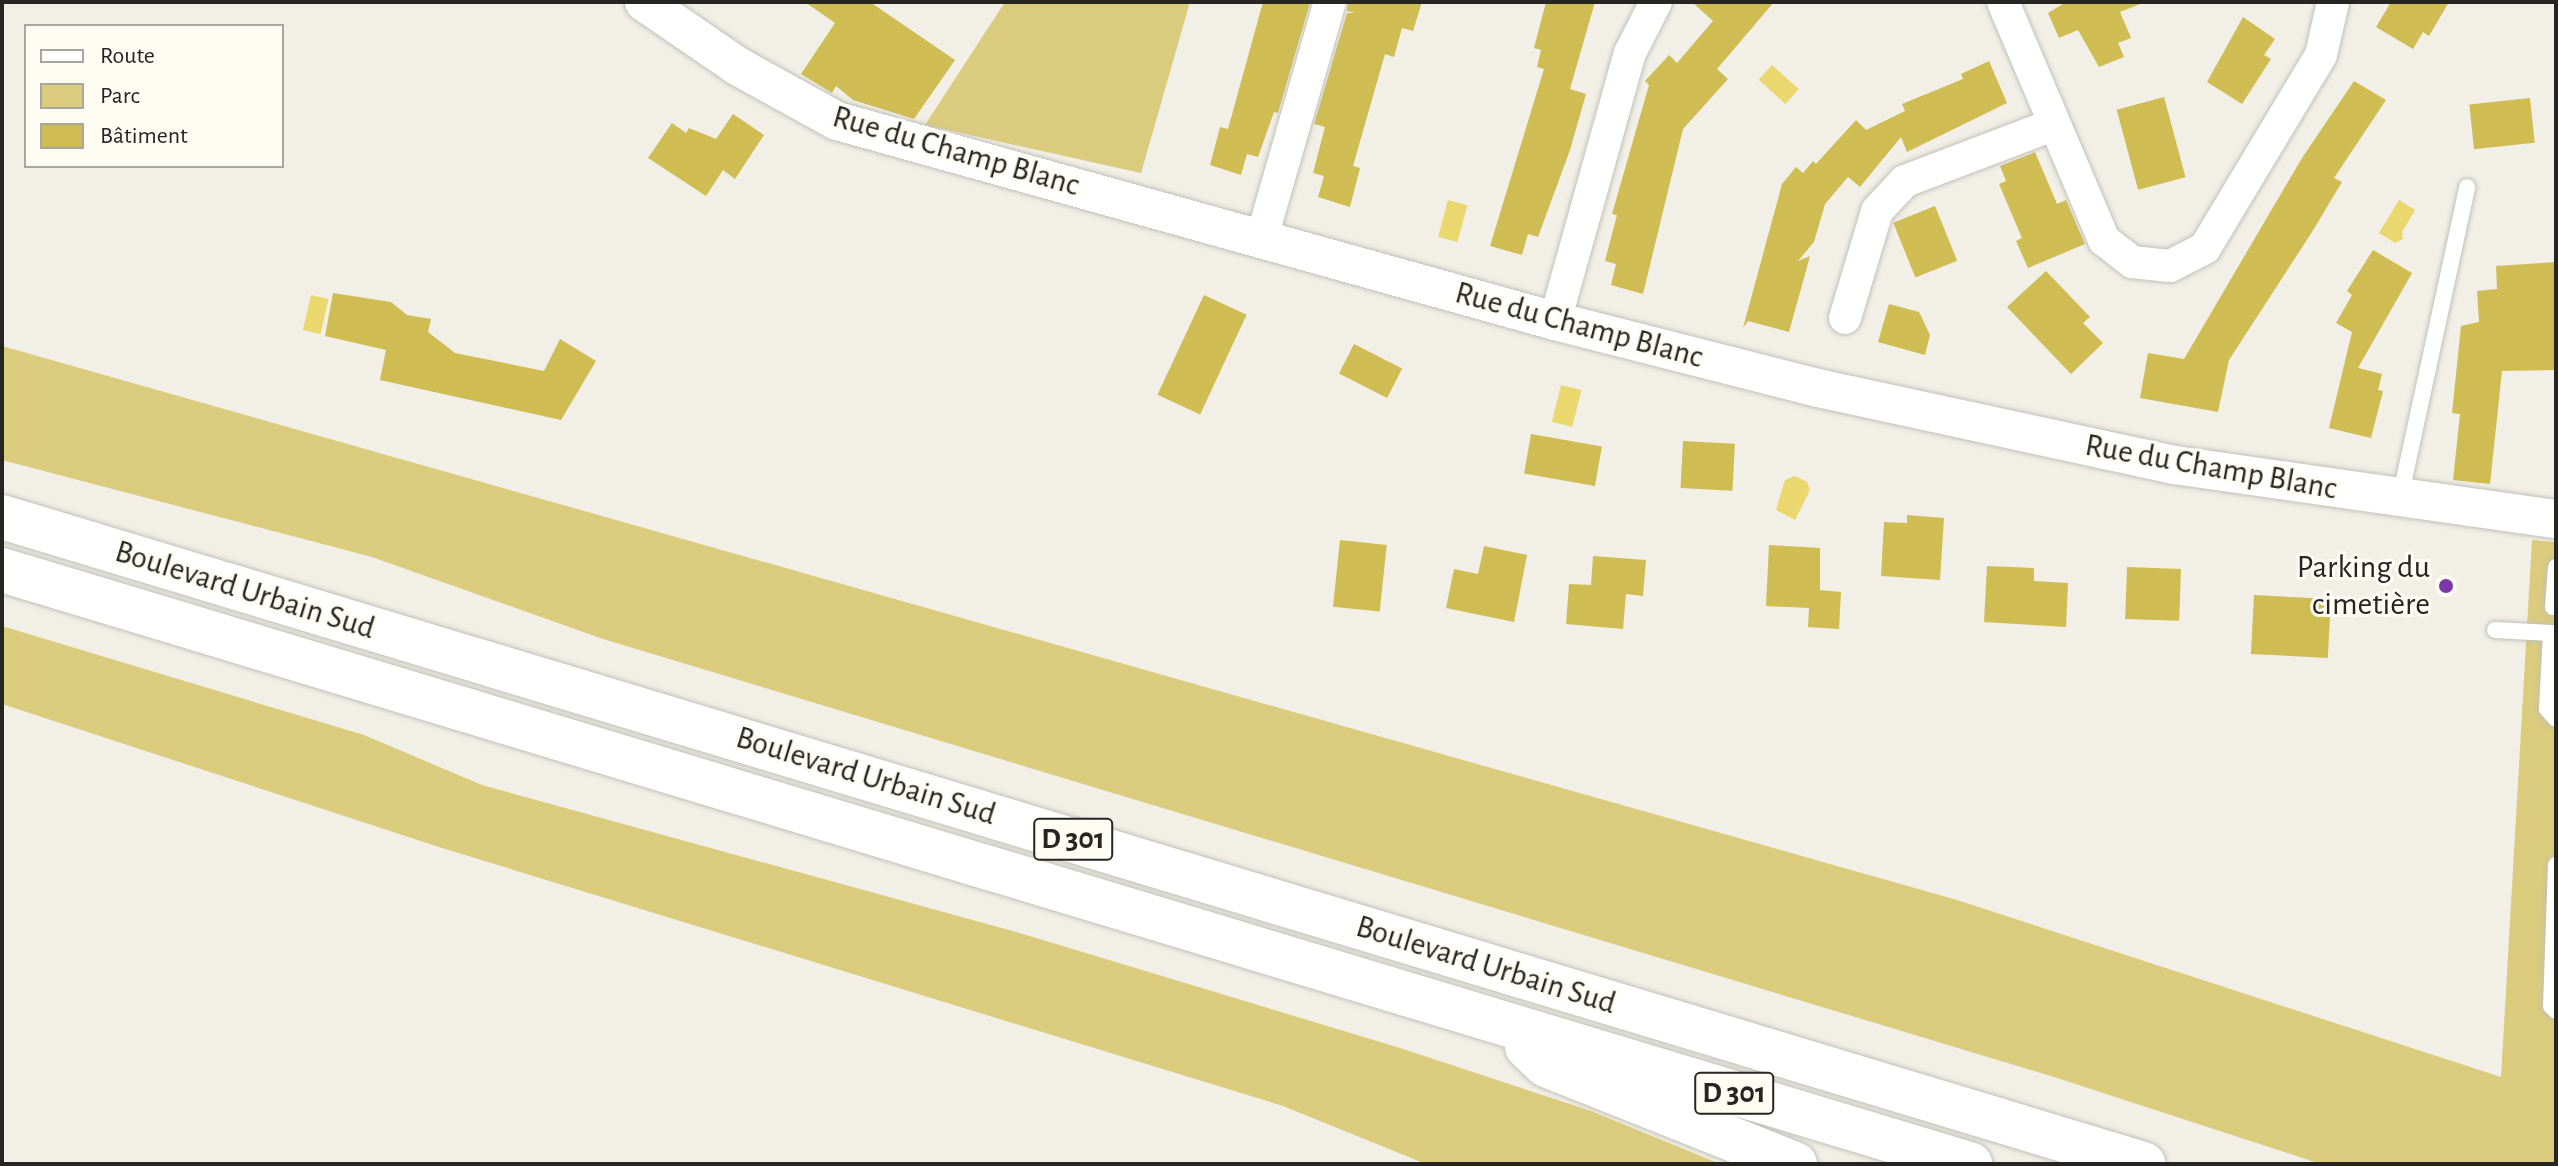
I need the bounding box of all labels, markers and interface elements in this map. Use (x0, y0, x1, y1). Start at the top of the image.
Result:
legend (24, 24, 284, 168)
text: Route (100, 44, 155, 68)
text: Parc (100, 84, 140, 108)
street label: Rue du Champ Blanc (828, 97, 1084, 205)
text: Bâtiment (100, 124, 188, 148)
street label: Rue du Champ Blanc (1451, 273, 1707, 377)
street label: Rue du Champ Blanc (2082, 426, 2340, 508)
street label: Boulevard Urbain Sud (110, 532, 380, 648)
place label: Parking du cimetière (2297, 549, 2430, 624)
marker: Parking du cimetière (2437, 577, 2455, 595)
street label: Boulevard Urbain Sud (731, 718, 1001, 834)
road number: D 301 (1033, 813, 1113, 865)
street label: Boulevard Urbain Sud (1351, 907, 1621, 1023)
road number: D 301 (1694, 1067, 1774, 1119)

